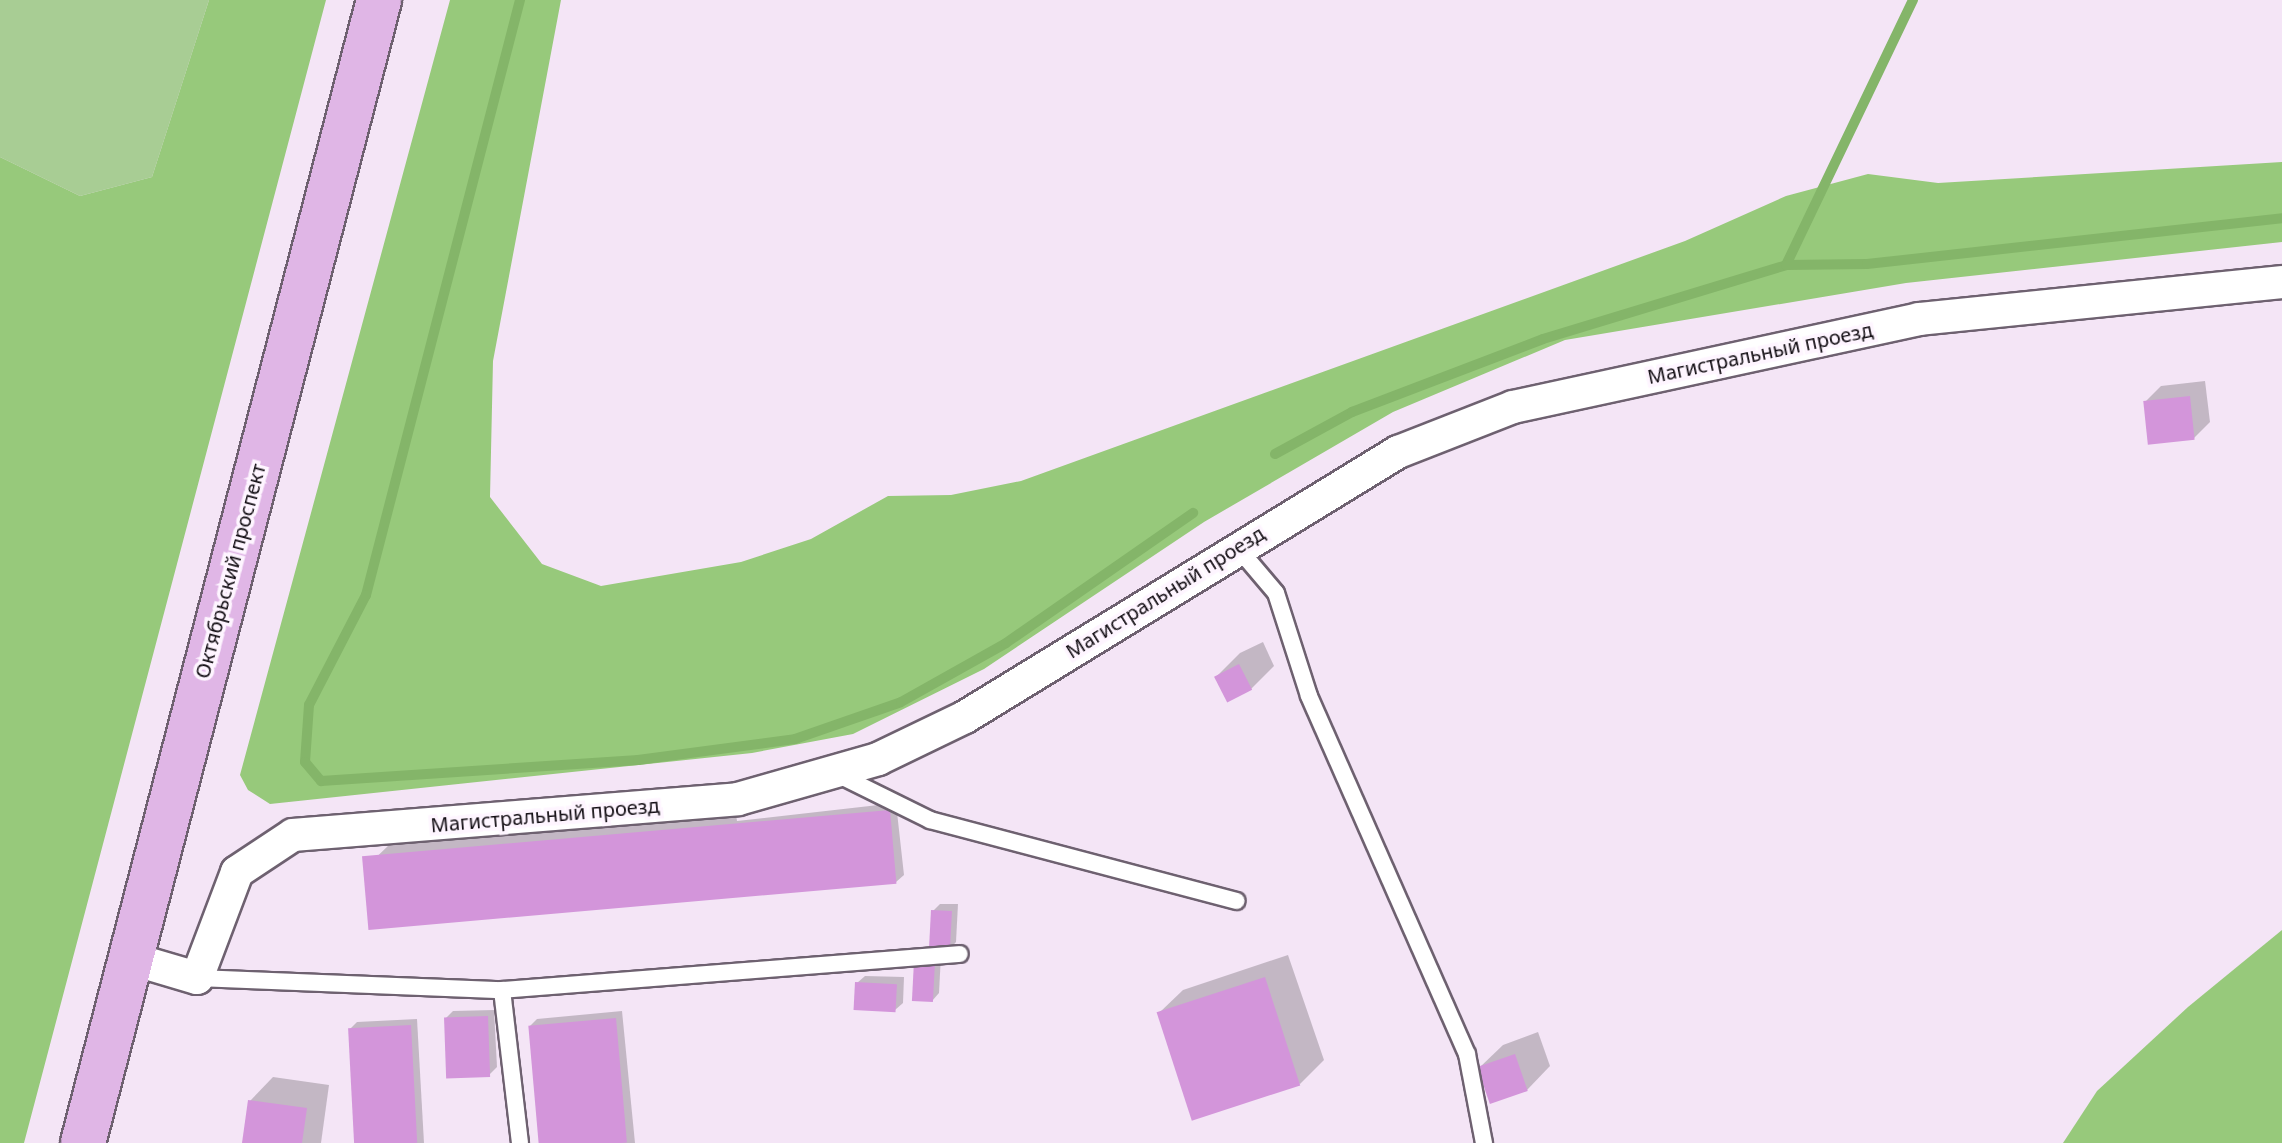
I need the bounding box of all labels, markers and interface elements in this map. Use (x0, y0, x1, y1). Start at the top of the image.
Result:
street label: Магистральный проезд (1645, 317, 1875, 389)
street label: Октябрьский проспект (190, 461, 270, 681)
street label: Магистральный проезд (1061, 521, 1269, 663)
street label: Магистральный проезд (430, 793, 660, 837)

